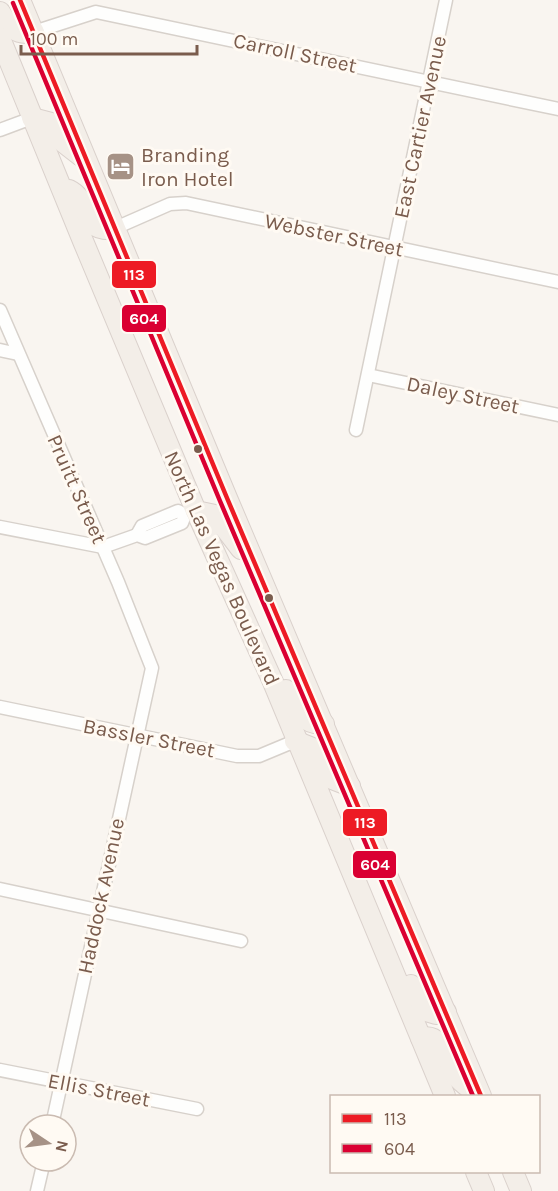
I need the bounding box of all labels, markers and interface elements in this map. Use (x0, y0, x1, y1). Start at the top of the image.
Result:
scale bar (21, 18, 196, 56)
text: 100 m (30, 28, 78, 50)
street label: Carroll Street (231, 28, 359, 78)
street label: East Cartier Avenue (389, 34, 451, 220)
place label: Branding Iron Hotel (141, 143, 234, 191)
hotel icon: Branding Iron Hotel (104, 151, 136, 183)
street label: Webster Street (262, 209, 406, 261)
line badge: 113 (111, 260, 157, 289)
text: 113 (123, 265, 145, 284)
line badge: 604 (121, 304, 167, 333)
text: 604 (129, 309, 159, 328)
street label: Daley Street (405, 371, 522, 419)
street label: Pruitt Street (42, 431, 112, 547)
unlabelled marker (192, 443, 204, 455)
street label: North Las Vegas Boulevard (159, 447, 285, 689)
unlabelled marker (263, 592, 275, 604)
street label: Bassler Street (81, 713, 217, 763)
line badge: 113 (342, 808, 388, 837)
text: 113 (354, 813, 376, 832)
street label: Haddock Avenue (73, 816, 129, 976)
line badge: 604 (352, 850, 397, 879)
text: 604 (360, 855, 390, 874)
street label: Ellis Street (46, 1068, 152, 1112)
legend (330, 1095, 540, 1173)
text: 113 (384, 1108, 407, 1130)
north arrow (18, 1113, 78, 1173)
text: 604 (384, 1138, 415, 1160)
text: N (52, 1139, 73, 1154)

